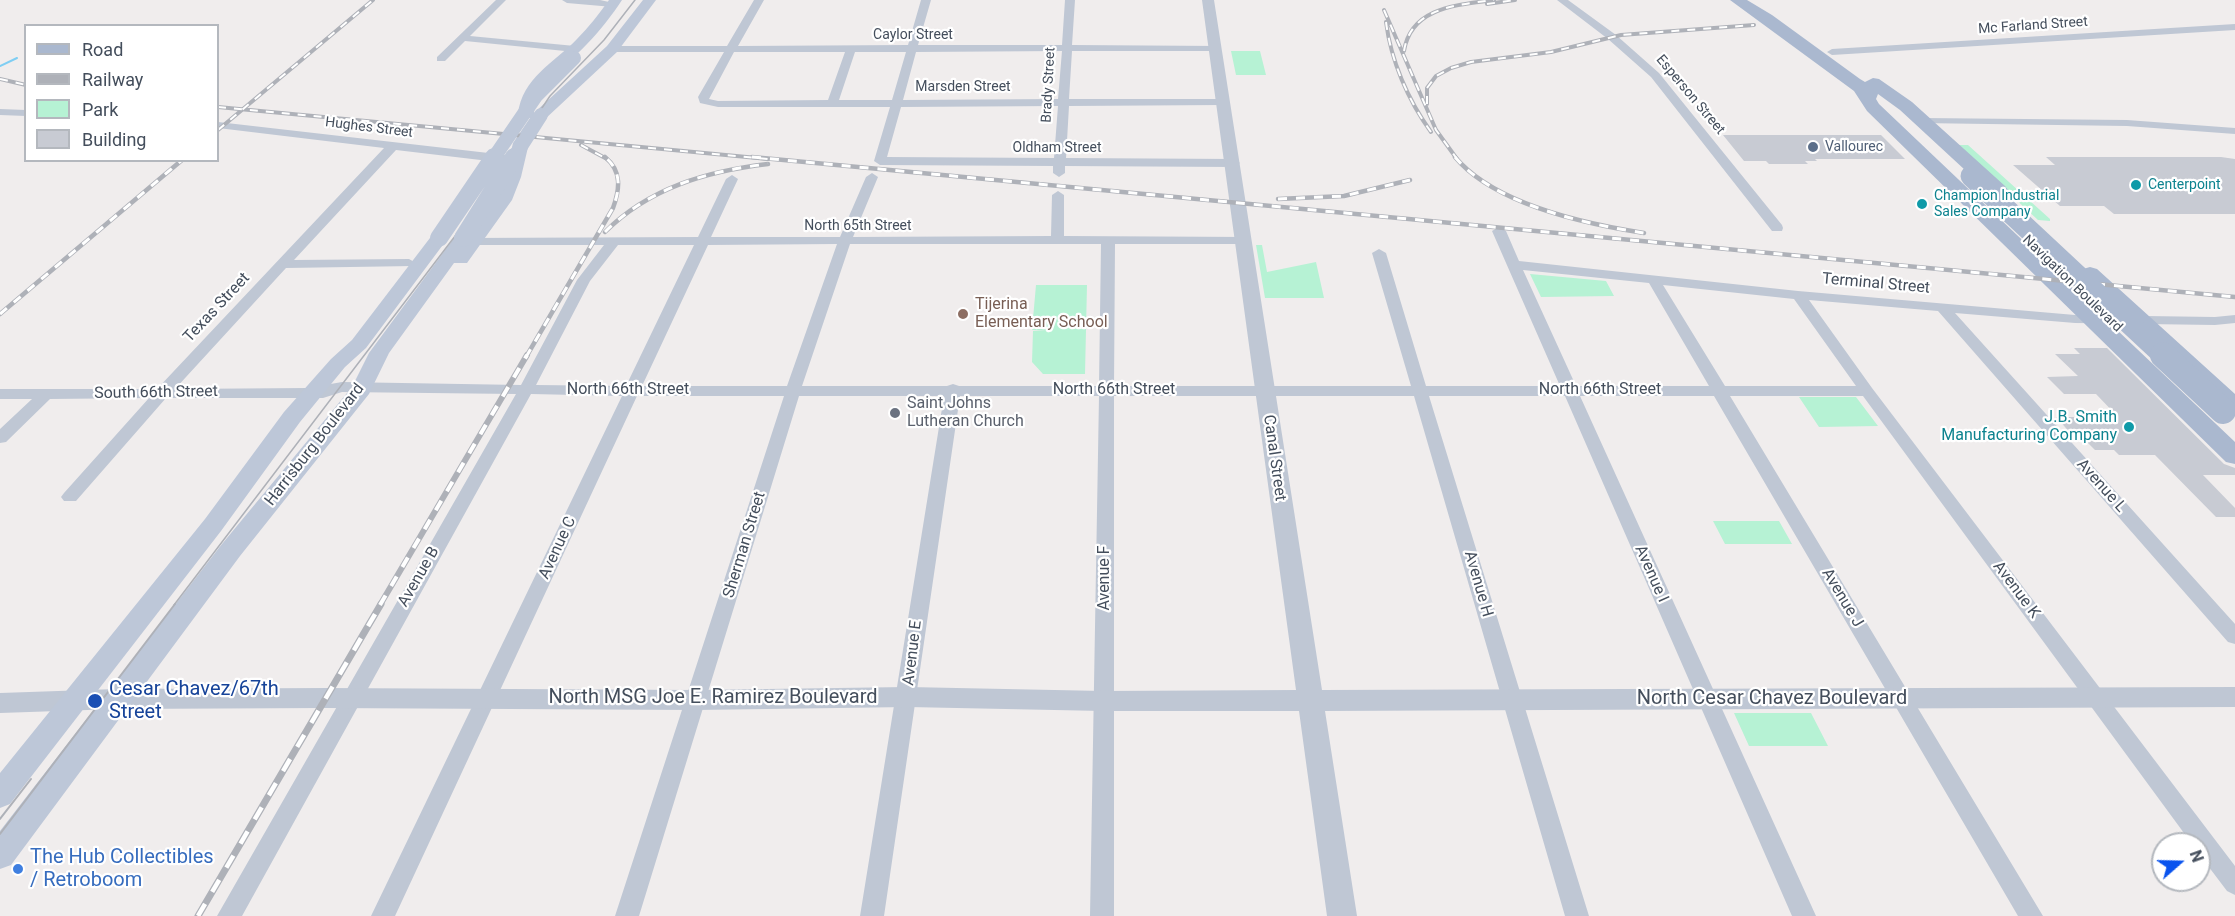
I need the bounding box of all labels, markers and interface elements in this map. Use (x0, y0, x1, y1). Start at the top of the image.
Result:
street label: Mc Farland Street (1978, 14, 2088, 38)
legend (24, 24, 219, 162)
street label: Caylor Street (873, 27, 953, 43)
text: Road (82, 39, 123, 60)
street label: Brady Street (1039, 47, 1059, 123)
street label: Esperson Street (1652, 52, 1728, 138)
text: Railway (82, 69, 143, 90)
street label: Marsden Street (915, 79, 1011, 95)
text: Park (82, 99, 118, 120)
street label: Hughes Street (324, 114, 414, 142)
text: Building (82, 129, 146, 150)
place label: Vallourec (1825, 139, 1883, 155)
street label: Oldham Street (1013, 140, 1101, 156)
marker: Vallourec (1806, 140, 1820, 154)
place label: Centerpoint (2148, 177, 2221, 193)
marker: Centerpoint (2129, 178, 2143, 192)
place label: Champion Industrial Sales Company (1934, 188, 2059, 220)
marker: Champion Industrial Sales Company (1915, 197, 1929, 211)
street label: North 65th Street (804, 218, 912, 234)
street label: Navigation Boulevard (2019, 232, 2125, 336)
street label: Texas Street (180, 269, 254, 347)
street label: Terminal Street (1821, 270, 1931, 298)
place label: Tijerina Elementary School (975, 295, 1108, 333)
marker: Tijerina Elementary School (956, 307, 970, 321)
street label: Harrisburg Boulevard (261, 380, 369, 510)
street label: North 66th Street (567, 380, 689, 400)
street label: North 66th Street (1053, 380, 1175, 400)
street label: North 66th Street (1539, 380, 1661, 400)
street label: South 66th Street (94, 382, 218, 404)
place label: Saint Johns Lutheran Church (907, 394, 1024, 432)
marker: Saint Johns Lutheran Church (888, 406, 902, 420)
place label: J.B. Smith Manufacturing Company (1941, 408, 2117, 446)
street label: Canal Street (1258, 414, 1290, 502)
marker: J.B. Smith Manufacturing Company (2122, 420, 2136, 434)
street label: Avenue L (2072, 455, 2130, 517)
street label: Sherman Street (720, 490, 770, 600)
street label: Avenue C (535, 514, 581, 582)
street label: Avenue I (1630, 542, 1672, 606)
street label: Avenue B (394, 544, 444, 610)
street label: Avenue F (1095, 545, 1115, 611)
street label: Avenue H (1459, 549, 1497, 619)
street label: Avenue K (1988, 558, 2044, 622)
street label: Avenue J (1817, 565, 1867, 631)
street label: Avenue E (899, 619, 927, 687)
place label: Cesar Chavez/67th Street (109, 678, 279, 725)
street label: North MSG Joe E. Ramirez Boulevard (548, 686, 878, 710)
street label: North Cesar Chavez Boulevard (1637, 687, 1907, 711)
marker: Cesar Chavez/67th Street (86, 692, 104, 710)
north arrow (2151, 832, 2211, 892)
place label: The Hub Collectibles / Retroboom (30, 846, 214, 893)
text: N (2186, 848, 2207, 865)
marker: The Hub Collectibles / Retroboom (11, 862, 25, 876)

